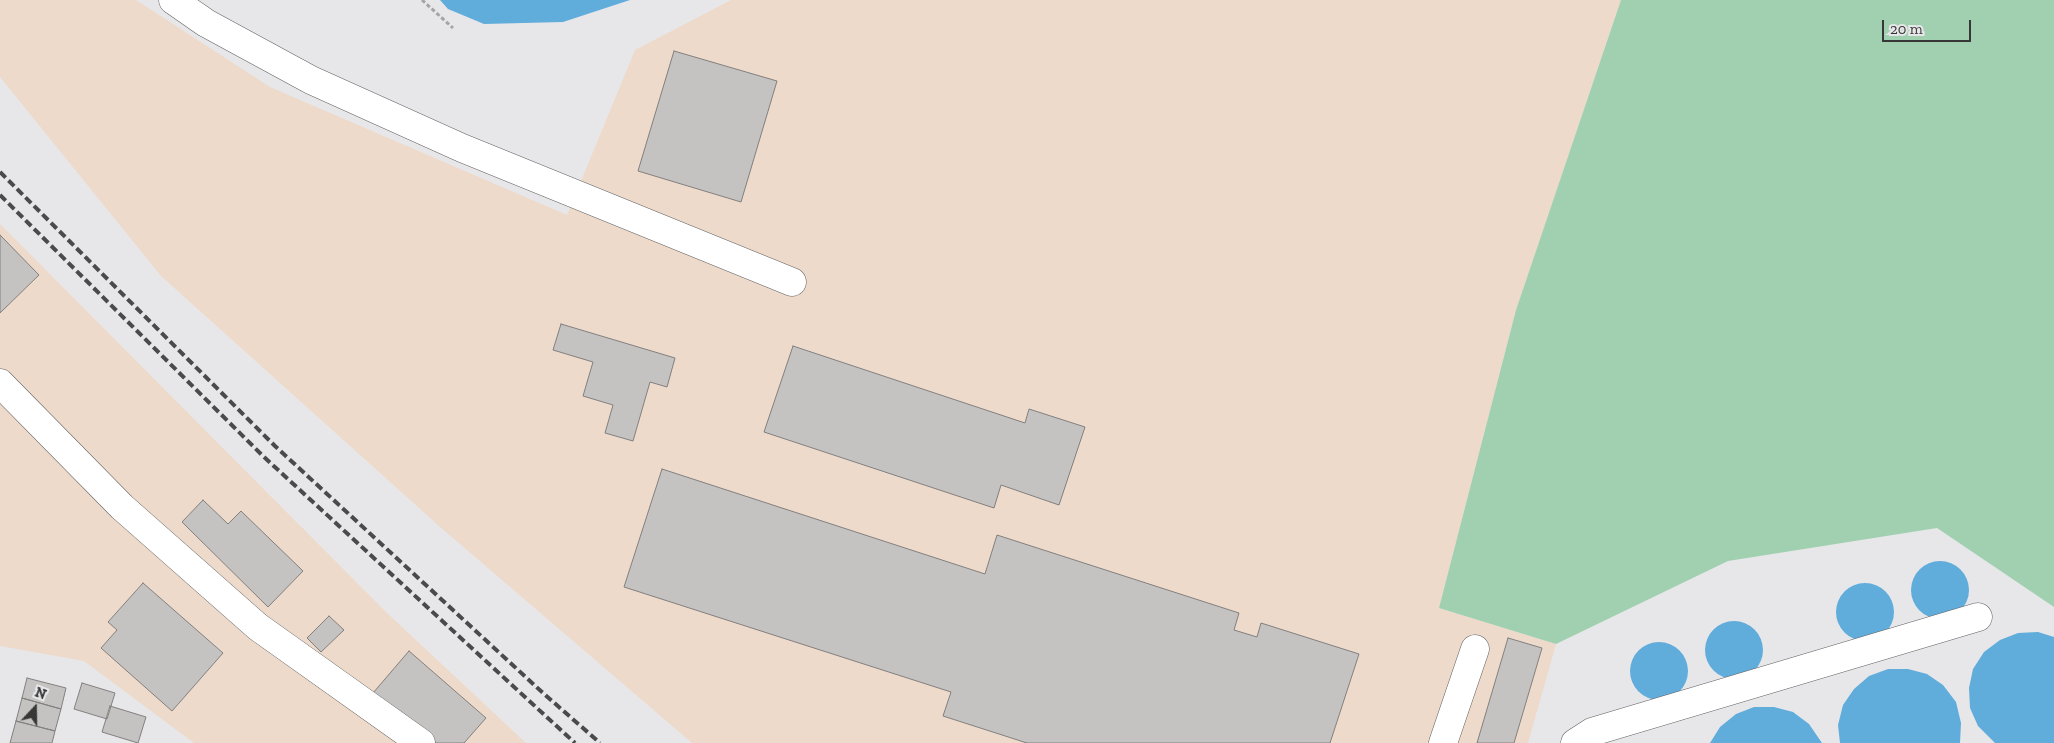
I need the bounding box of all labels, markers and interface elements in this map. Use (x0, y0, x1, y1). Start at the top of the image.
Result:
scale bar (1884, 10, 1973, 42)
text: 20 m (1890, 20, 1923, 38)
north arrow (10, 683, 60, 733)
text: N (33, 684, 49, 703)

